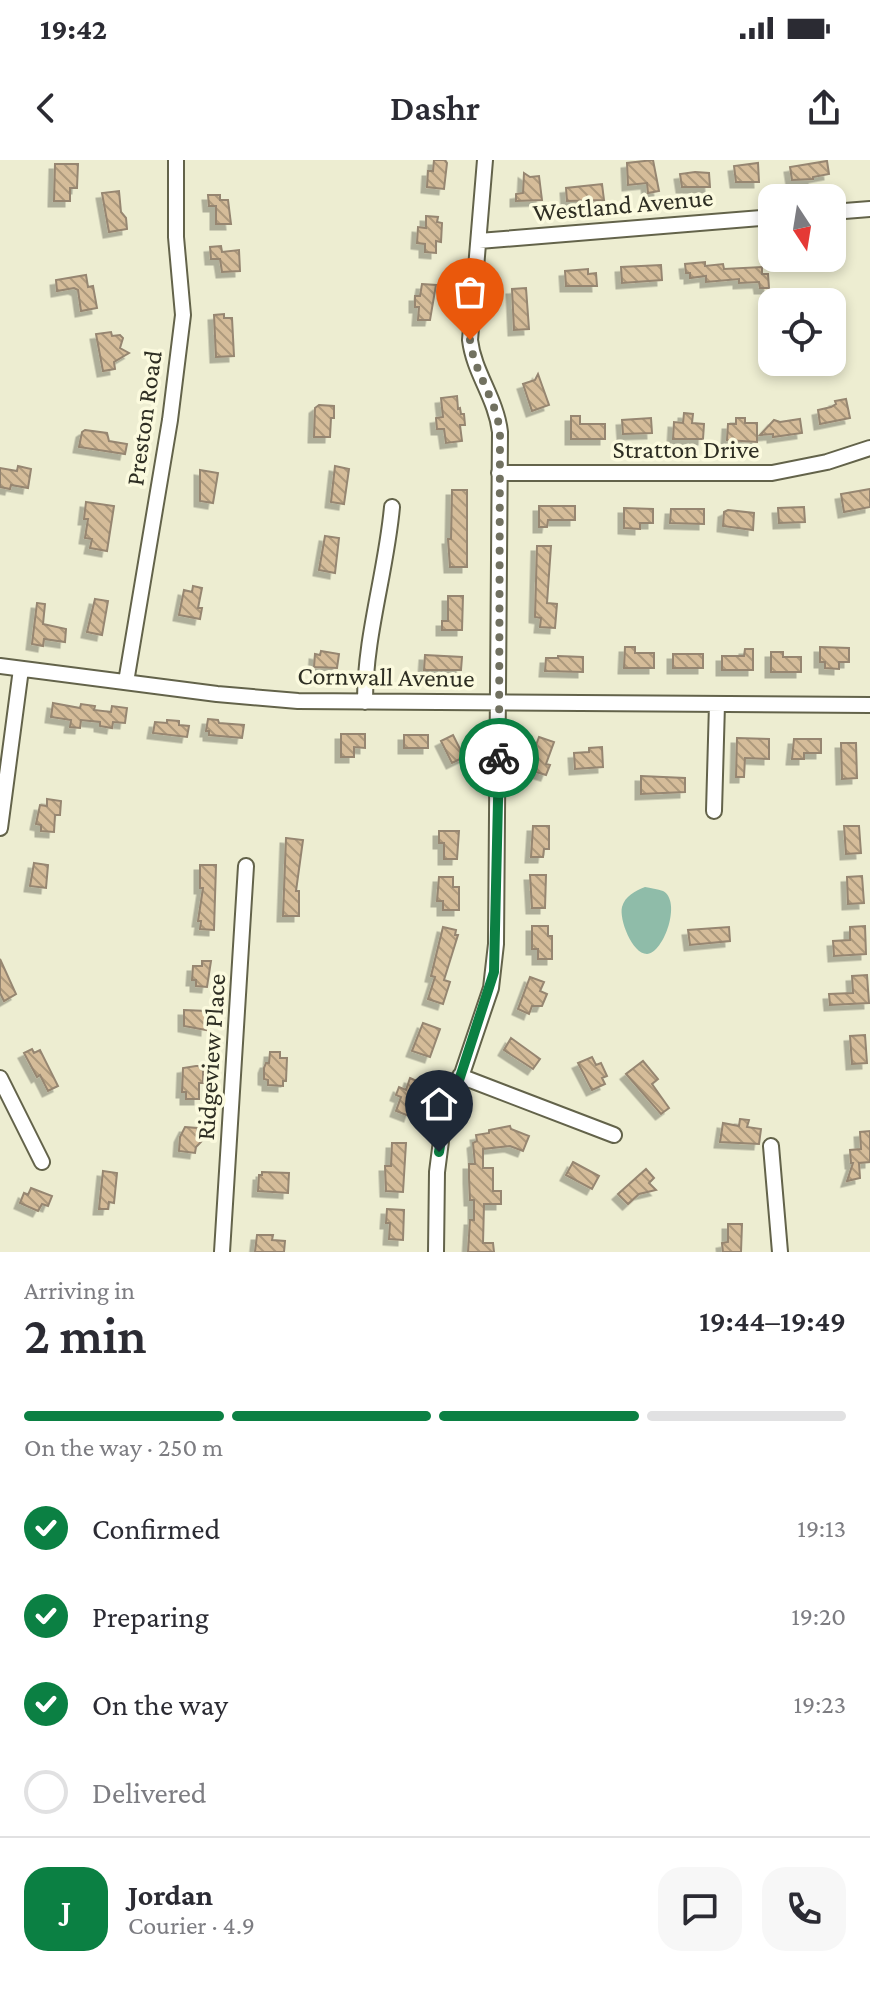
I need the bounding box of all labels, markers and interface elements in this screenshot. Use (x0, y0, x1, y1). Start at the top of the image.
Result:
text: 19:42 (40, 12, 107, 45)
icon: back (24, 86, 68, 130)
icon: share (802, 86, 846, 130)
text: Dashr (390, 88, 480, 128)
street label: Westland Avenue (532, 183, 714, 227)
north arrow (758, 184, 846, 272)
map controls (758, 184, 846, 376)
pin (436, 258, 504, 340)
icon: bag (448, 270, 492, 314)
button: locate (758, 288, 846, 376)
street label: Preston Road (120, 348, 168, 487)
street label: Stratton Drive (613, 435, 759, 464)
street label: Cornwall Avenue (297, 661, 475, 693)
courier (459, 718, 539, 798)
icon: bike (477, 736, 521, 780)
street label: Ridgeview Place (191, 973, 231, 1141)
pin (405, 1070, 473, 1152)
icon: home (417, 1082, 461, 1126)
text: Arriving in (24, 1276, 135, 1305)
text: 19:44–19:49 (699, 1304, 846, 1337)
text: 2 min (24, 1306, 147, 1364)
text: On the way · 250 m (24, 1433, 223, 1462)
icon: check (24, 1506, 68, 1550)
text: Confirmed (92, 1512, 220, 1545)
text: 19:13 (797, 1514, 846, 1543)
icon: check (24, 1594, 68, 1638)
text: Preparing (92, 1600, 209, 1633)
text: 19:20 (791, 1602, 846, 1631)
icon: check (24, 1682, 68, 1726)
text: On the way (92, 1688, 228, 1721)
text: 19:23 (793, 1690, 846, 1719)
text: Delivered (92, 1776, 207, 1809)
button: chat (658, 1867, 742, 1951)
button: phone (762, 1867, 846, 1951)
text: Jordan (128, 1878, 213, 1911)
text: J (61, 1893, 71, 1926)
text: Courier · 4.9 (128, 1911, 255, 1940)

